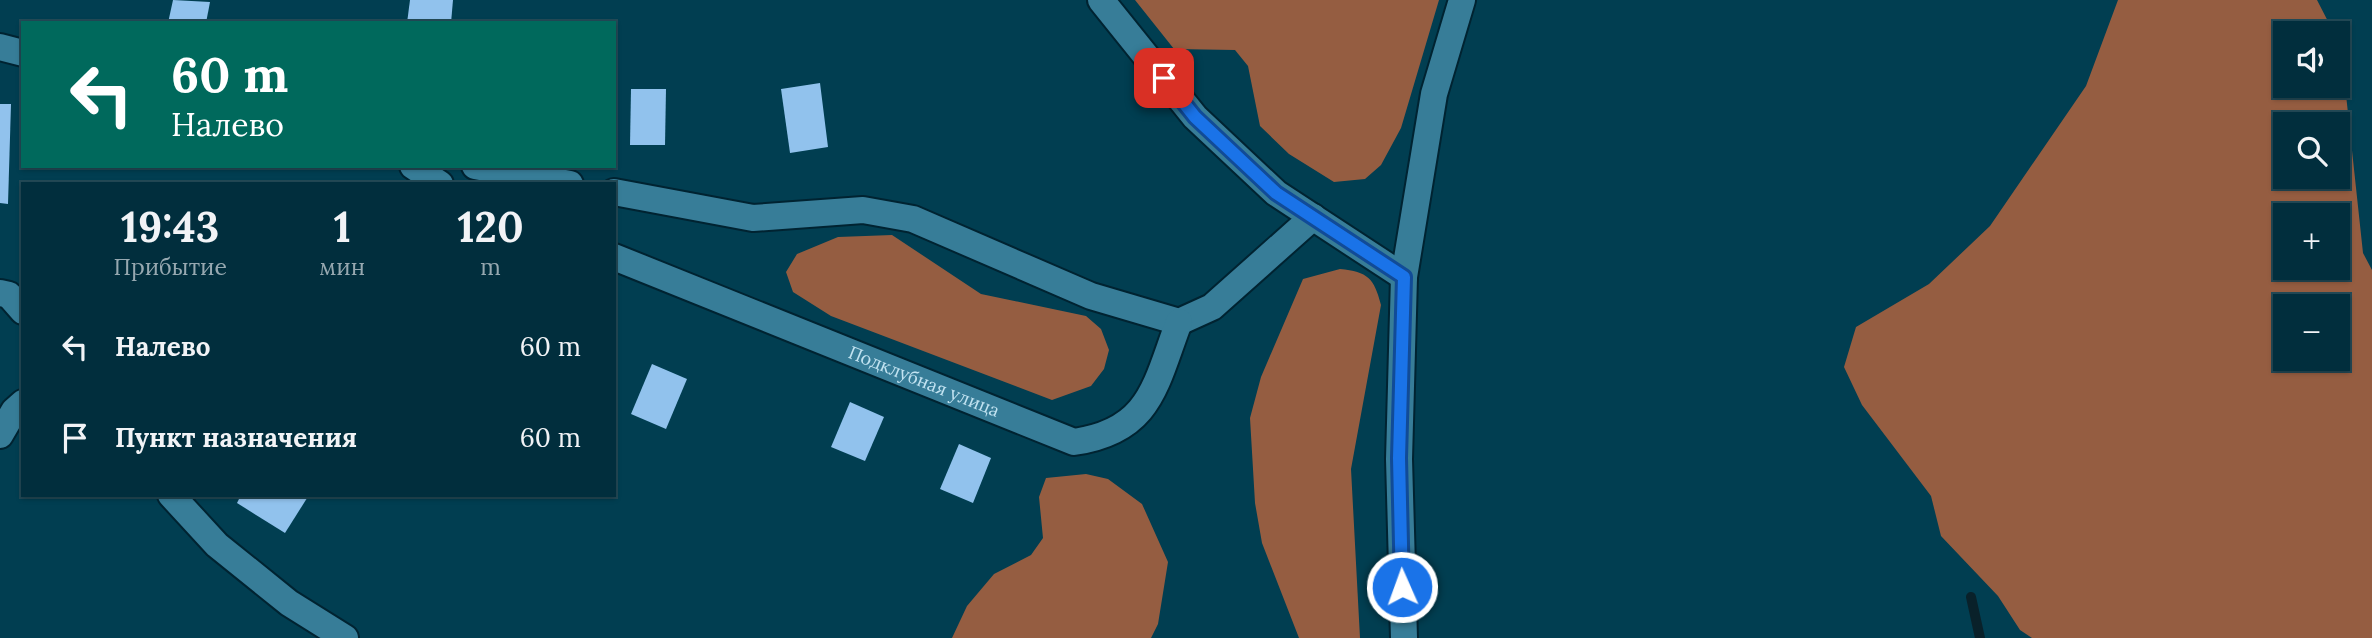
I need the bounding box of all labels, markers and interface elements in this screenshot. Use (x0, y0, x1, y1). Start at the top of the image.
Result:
map controls (2273, 21, 2350, 371)
button: sound (2273, 21, 2350, 98)
text: 60 m (171, 43, 288, 105)
pin (1134, 48, 1194, 108)
icon: left (56, 49, 147, 140)
icon: arrive (1145, 59, 1183, 97)
text: Налево (171, 104, 284, 145)
button: search (2273, 112, 2350, 189)
text: 19:43 (121, 200, 219, 254)
text: 1 (334, 200, 351, 254)
text: 120 (457, 200, 524, 254)
button: + (2273, 203, 2350, 280)
text: Прибытие (113, 252, 227, 281)
text: мин (319, 252, 365, 281)
text: m (480, 252, 501, 281)
button: − (2273, 294, 2350, 371)
icon: left (56, 328, 94, 366)
text: Налево (115, 330, 211, 363)
text: 60 m (520, 330, 581, 363)
street label: Подклубная улица (845, 340, 1003, 422)
icon: arrive (56, 419, 94, 457)
text: Пункт назначения (115, 421, 357, 454)
text: 60 m (520, 421, 581, 454)
position arrow (1365, 550, 1439, 624)

